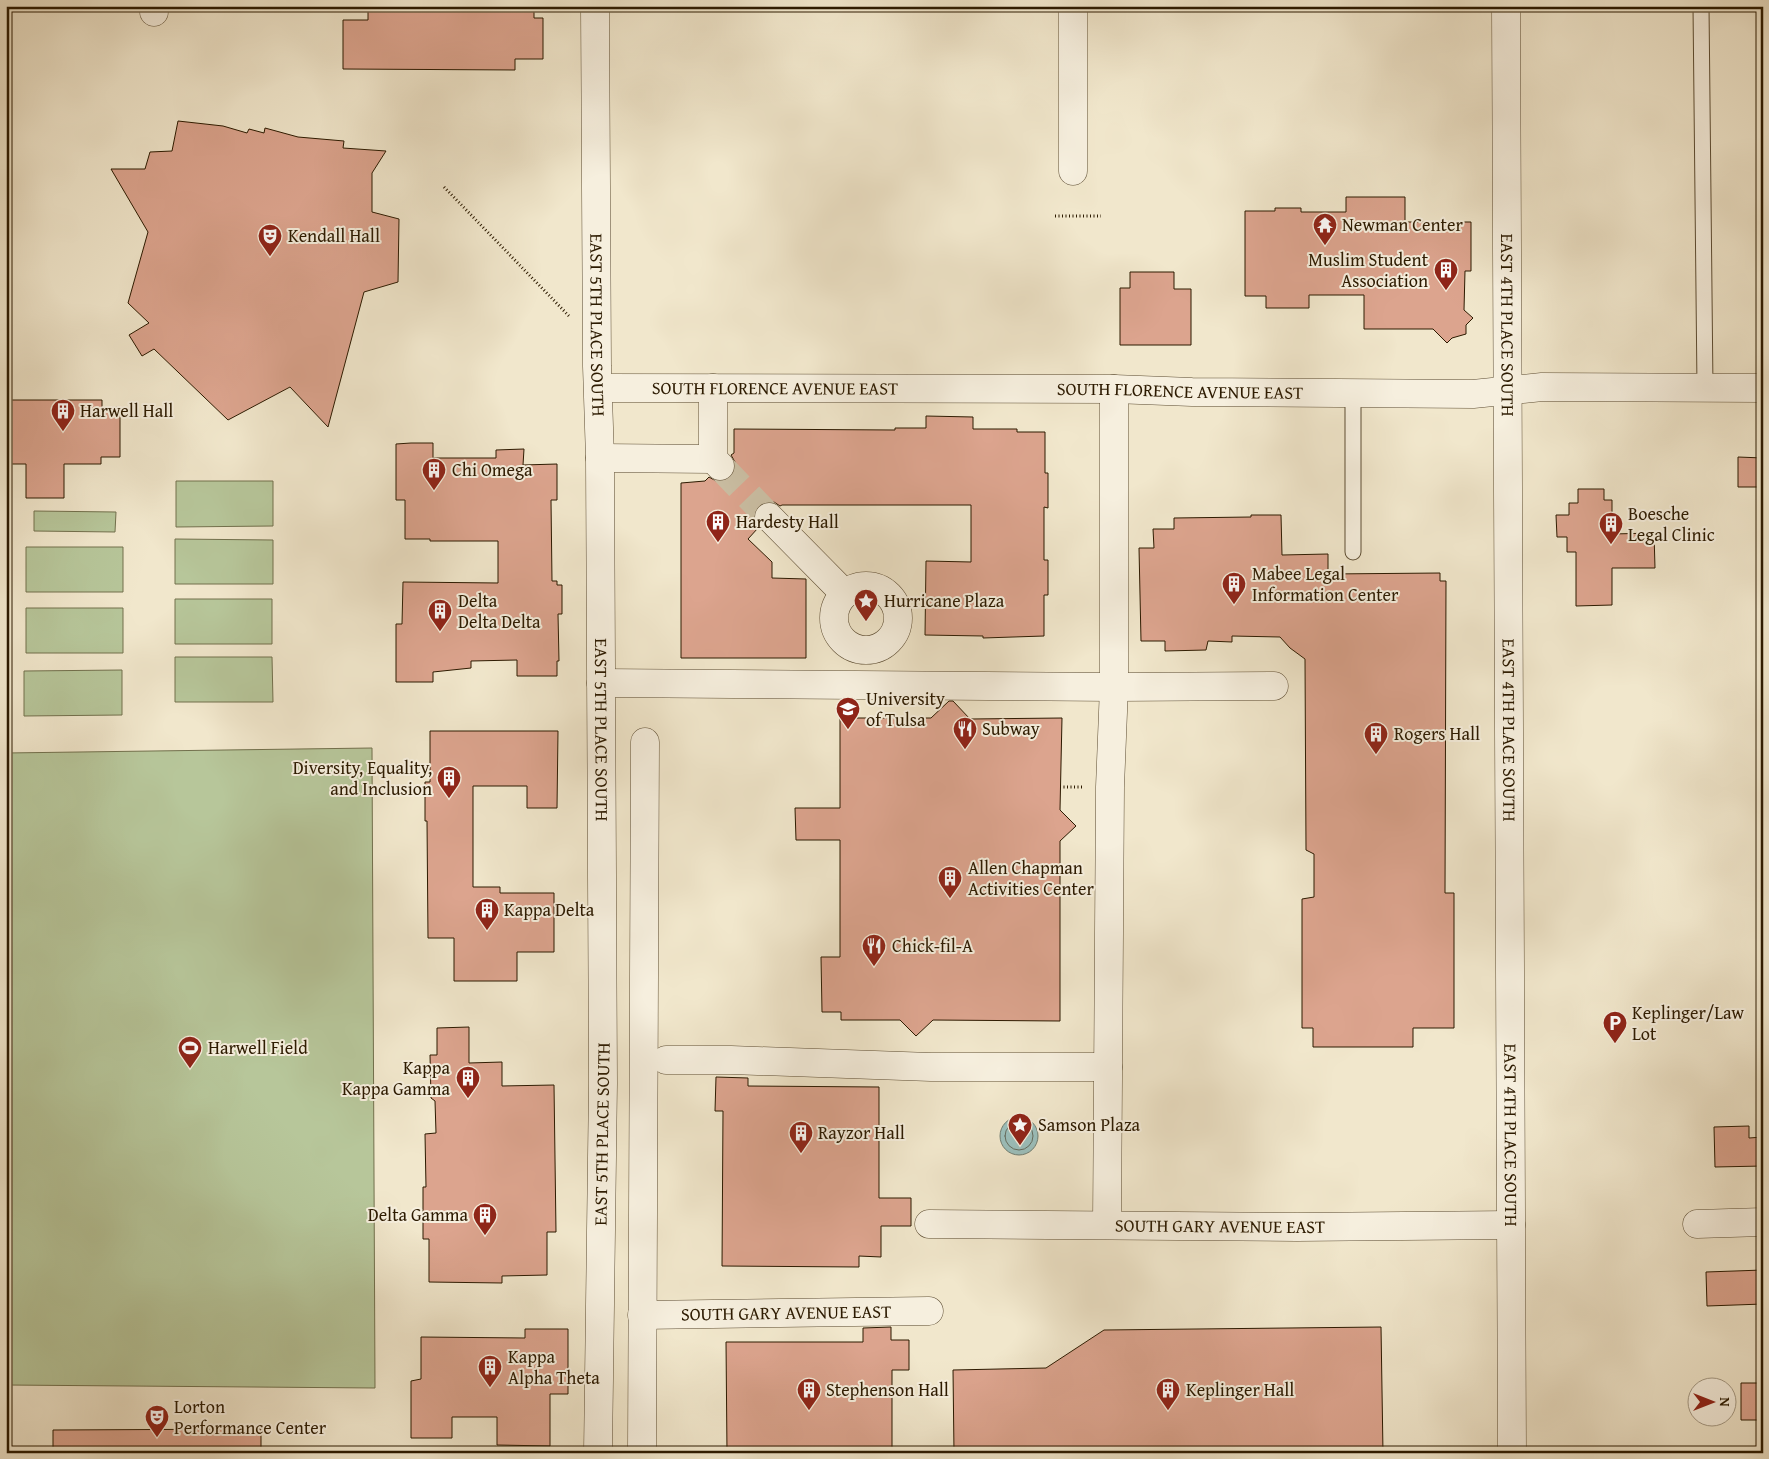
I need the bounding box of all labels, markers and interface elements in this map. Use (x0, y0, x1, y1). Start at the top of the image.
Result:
place label: Newman Center (1342, 211, 1463, 238)
temple icon: Newman Center (1312, 212, 1338, 246)
place label: Kendall Hall (288, 222, 380, 249)
theatre icon: Kendall Hall (257, 223, 283, 257)
street label: EAST 5TH PLACE SOUTH (583, 233, 613, 417)
street label: EAST 4TH PLACE SOUTH (1494, 233, 1522, 417)
place label: Muslim Student Association (1308, 246, 1429, 294)
building icon: Muslim Student Association (1433, 257, 1459, 291)
street label: SOUTH FLORENCE AVENUE EAST (652, 374, 898, 402)
street label: SOUTH FLORENCE AVENUE EAST (1057, 375, 1303, 406)
place label: Harwell Hall (80, 397, 173, 424)
building icon: Harwell Hall (50, 398, 76, 432)
place label: Chi Omega (452, 456, 533, 483)
building icon: Chi Omega (421, 457, 447, 491)
place label: Boesche Legal Clinic (1628, 500, 1715, 548)
place label: Hardesty Hall (736, 508, 839, 535)
building icon: Hardesty Hall (705, 509, 731, 543)
building icon: Boesche Legal Clinic (1598, 511, 1624, 545)
place label: Mabee Legal Information Center (1252, 560, 1399, 608)
building icon: Mabee Legal Information Center (1221, 571, 1247, 605)
place label: Delta Delta Delta (458, 587, 541, 635)
place label: Hurricane Plaza (884, 587, 1005, 614)
place icon: Hurricane Plaza (853, 588, 879, 622)
building icon: Delta Delta Delta (427, 598, 453, 632)
street label: EAST 5TH PLACE SOUTH (588, 638, 616, 822)
street label: EAST 4TH PLACE SOUTH (1496, 638, 1523, 822)
place label: University of Tulsa (866, 685, 945, 733)
school or university icon: University of Tulsa (835, 696, 861, 730)
place label: Subway (982, 715, 1040, 742)
restaurant icon: Subway (952, 716, 978, 750)
place label: Rogers Hall (1394, 720, 1480, 747)
building icon: Rogers Hall (1363, 721, 1389, 755)
place label: Diversity, Equality, and Inclusion (293, 754, 432, 802)
building icon: Diversity, Equality, and Inclusion (436, 765, 462, 799)
place label: Allen Chapman Activities Center (968, 854, 1094, 902)
building icon: Allen Chapman Activities Center (937, 865, 963, 899)
place label: Kappa Delta (504, 896, 595, 923)
building icon: Kappa Delta (474, 897, 500, 931)
place label: Chick-fil-A (892, 932, 973, 959)
restaurant icon: Chick-fil-A (861, 933, 887, 967)
place label: Keplinger/Law Lot (1632, 999, 1744, 1047)
parking icon: Keplinger/Law Lot (1602, 1010, 1628, 1044)
place label: Harwell Field (208, 1034, 308, 1061)
sports icon: Harwell Field (177, 1035, 203, 1069)
street label: EAST 5TH PLACE SOUTH (586, 1042, 617, 1226)
street label: EAST 4TH PLACE SOUTH (1497, 1043, 1525, 1227)
place label: Kappa Kappa Gamma (342, 1054, 450, 1102)
building icon: Kappa Kappa Gamma (455, 1065, 481, 1099)
place label: Samson Plaza (1038, 1111, 1141, 1138)
place icon: Samson Plaza (1007, 1112, 1033, 1146)
place label: Rayzor Hall (818, 1119, 905, 1146)
building icon: Rayzor Hall (788, 1120, 814, 1154)
place label: Delta Gamma (368, 1201, 468, 1228)
building icon: Delta Gamma (472, 1202, 498, 1236)
street label: SOUTH GARY AVENUE EAST (1115, 1212, 1325, 1240)
street label: SOUTH GARY AVENUE EAST (681, 1298, 891, 1327)
place label: Kappa Alpha Theta (508, 1343, 600, 1391)
building icon: Kappa Alpha Theta (477, 1354, 503, 1388)
place label: Stephenson Hall (826, 1376, 949, 1403)
place label: Keplinger Hall (1186, 1376, 1294, 1403)
north arrow (1686, 1376, 1736, 1426)
building icon: Stephenson Hall (796, 1377, 822, 1411)
building icon: Keplinger Hall (1155, 1377, 1181, 1411)
place label: Lorton Performance Center (174, 1393, 327, 1441)
text: N (1715, 1397, 1735, 1407)
theatre icon: Lorton Performance Center (144, 1404, 170, 1438)

